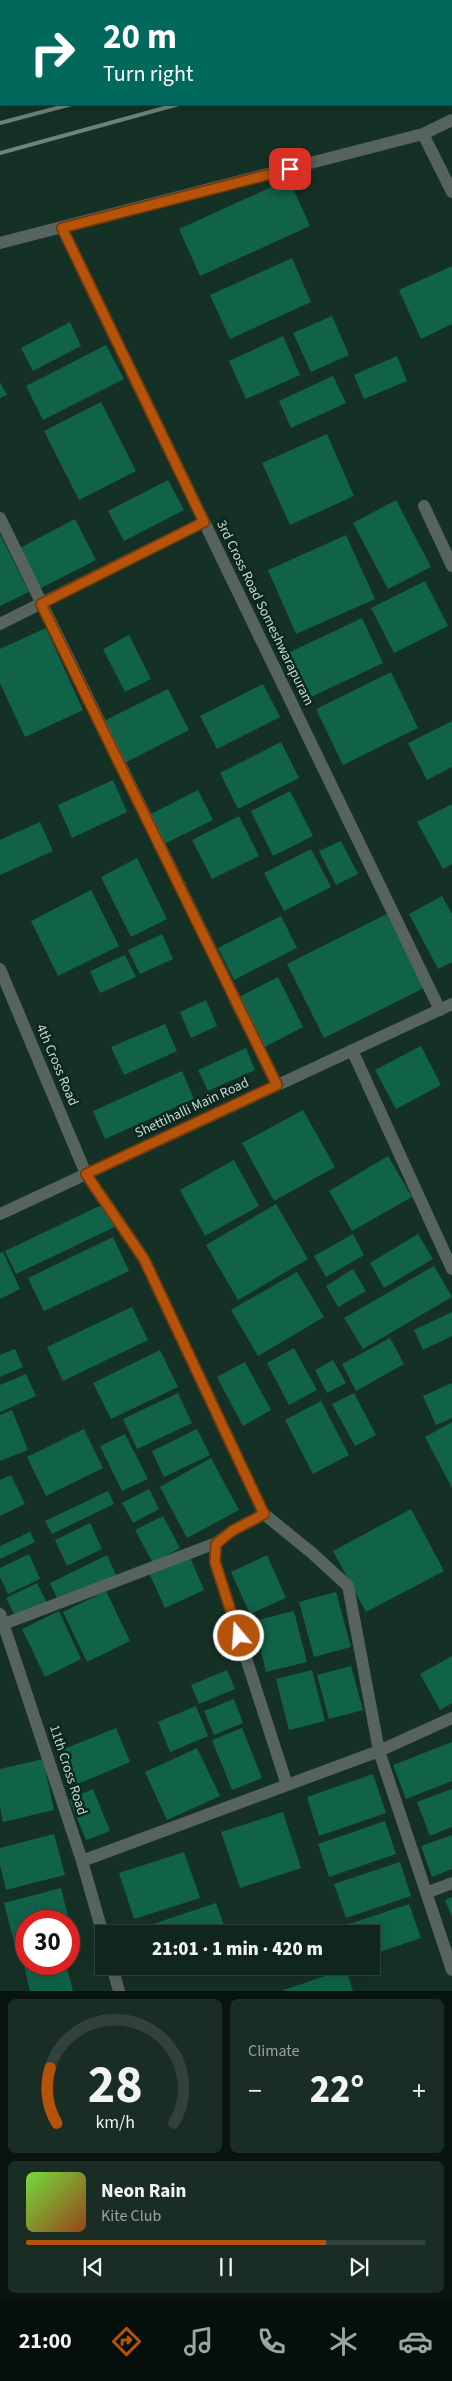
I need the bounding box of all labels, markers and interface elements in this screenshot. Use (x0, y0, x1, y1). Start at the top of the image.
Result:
text: 20 m (103, 12, 177, 62)
icon: right (20, 20, 85, 85)
text: Turn right (103, 58, 193, 90)
pin (269, 148, 311, 190)
icon: arrive (276, 155, 304, 183)
street label: 3rd Cross Road Someshwarapuram (211, 517, 319, 709)
street label: 4th Cross Road (31, 1021, 83, 1109)
street label: Shettihalli Main Road (132, 1073, 252, 1143)
position arrow (212, 1609, 264, 1661)
street label: 11th Cross Road (44, 1722, 92, 1818)
speed limit sign: 30 (15, 1910, 80, 1975)
text: 21:01 · 1 min · 420 m (152, 1936, 323, 1963)
text: Climate (248, 2040, 299, 2062)
text: 28 (88, 2049, 142, 2123)
text: 22° (310, 2063, 364, 2117)
text: − (248, 2071, 262, 2111)
text: + (412, 2071, 426, 2111)
text: km/h (95, 2110, 135, 2135)
text: Neon Rain (101, 2178, 186, 2205)
text: Kite Club (101, 2205, 161, 2227)
icon: previous (79, 2253, 107, 2281)
icon: pause (212, 2253, 240, 2281)
icon: next (345, 2253, 373, 2281)
icon: directions (109, 2324, 144, 2359)
icon: music (181, 2324, 216, 2359)
icon: phone (254, 2324, 289, 2359)
icon: climate (326, 2324, 361, 2359)
icon: car (398, 2324, 433, 2359)
text: 21:00 (19, 2325, 72, 2357)

